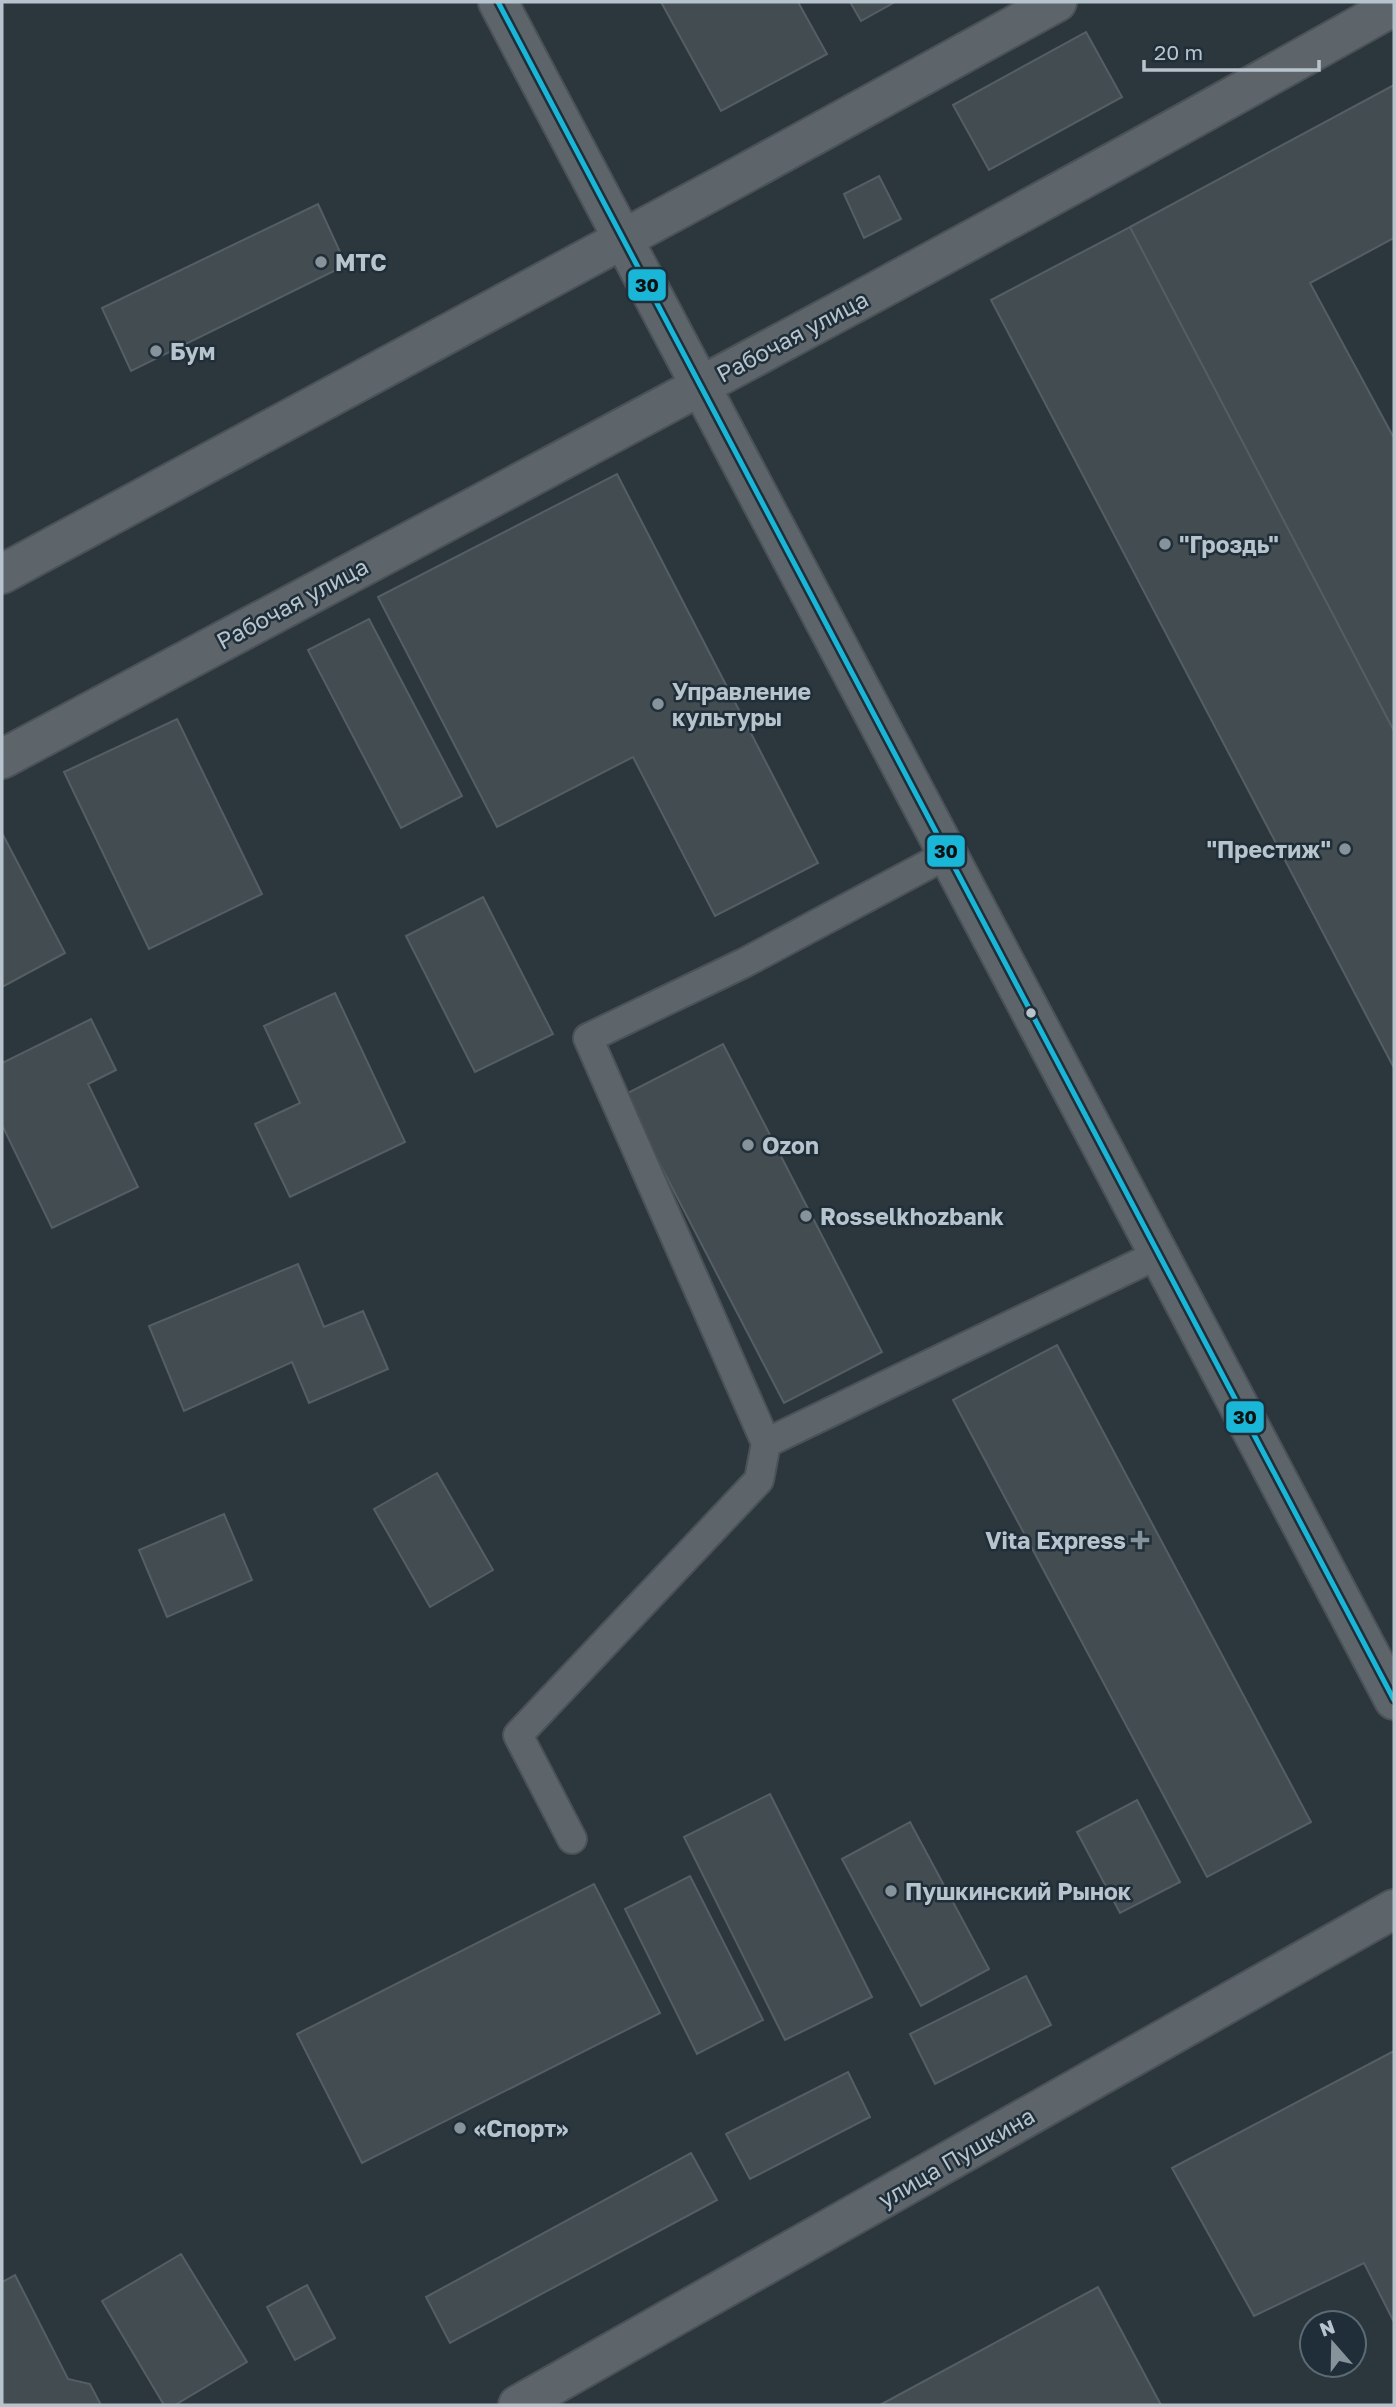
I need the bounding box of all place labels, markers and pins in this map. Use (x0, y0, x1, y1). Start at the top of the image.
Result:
place label: МТС (335, 248, 387, 276)
marker: МТС (313, 254, 329, 270)
place label: Бум (170, 337, 215, 365)
marker: Бум (148, 343, 164, 359)
place label: "Гроздь" (1179, 530, 1279, 558)
marker: "Гроздь" (1157, 536, 1173, 552)
place label: Управление культуры (672, 677, 811, 731)
marker: Управление культуры (650, 696, 666, 712)
place label: "Престиж" (1206, 835, 1331, 863)
marker: "Престиж" (1337, 841, 1353, 857)
unlabelled marker (1024, 1006, 1038, 1020)
place label: Ozon (762, 1131, 819, 1159)
marker: Ozon (740, 1137, 756, 1153)
place label: Rosselkhozbank (820, 1202, 1005, 1230)
marker: Rosselkhozbank (798, 1208, 814, 1224)
place label: Vita Express (985, 1526, 1126, 1554)
marker: Vita Express (1132, 1532, 1148, 1548)
place label: Пушкинский Рынок (905, 1877, 1132, 1905)
marker: Пушкинский Рынок (883, 1883, 899, 1899)
place label: «Спорт» (474, 2114, 568, 2142)
marker: «Спорт» (452, 2120, 468, 2136)

